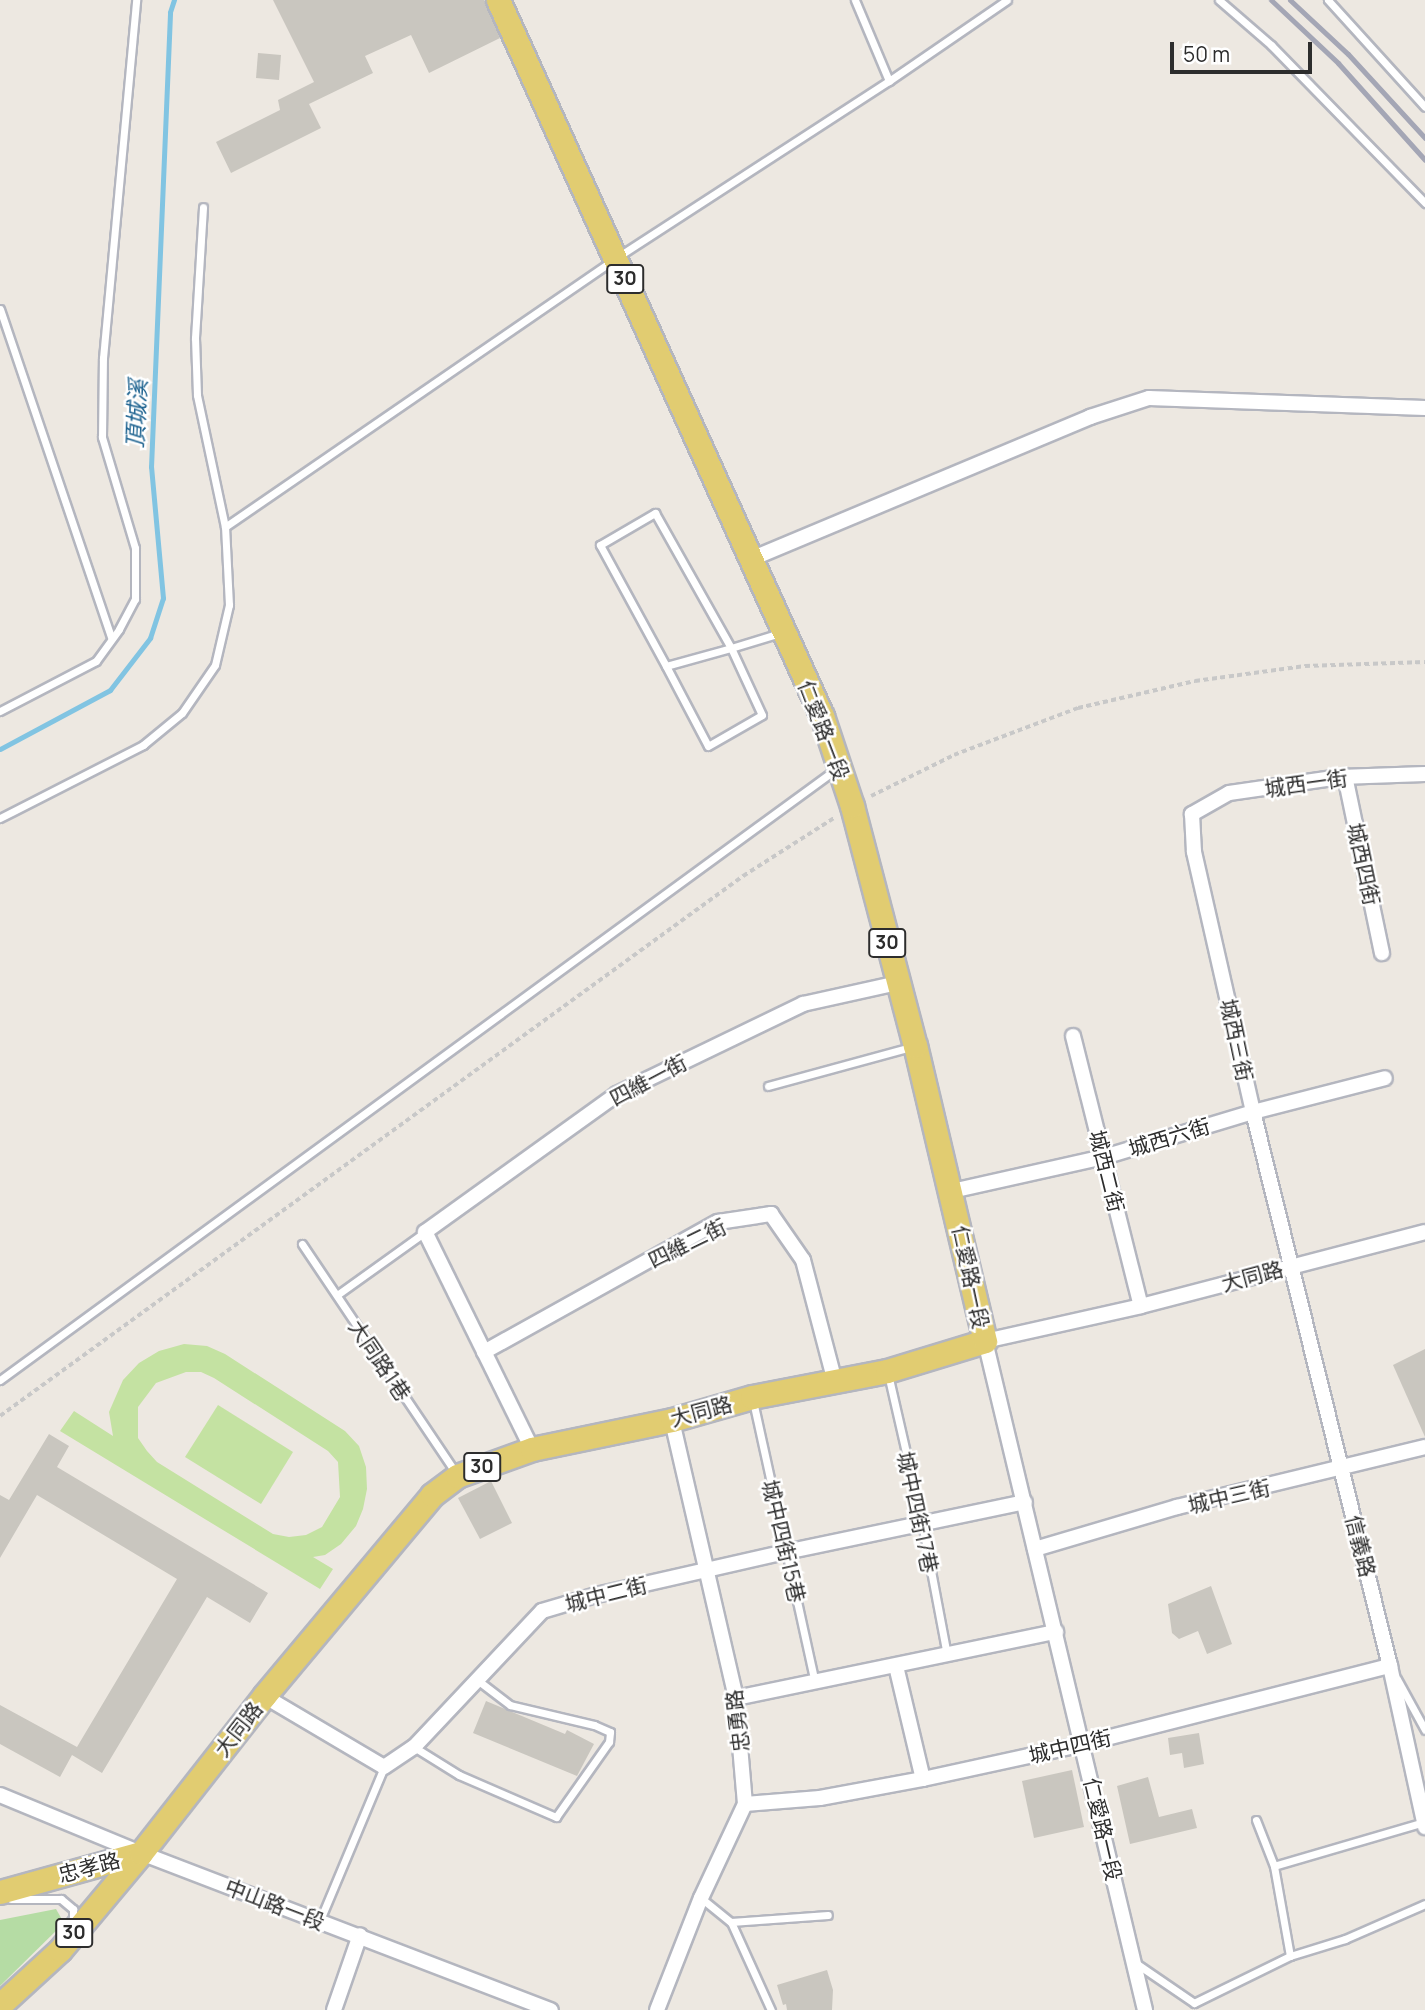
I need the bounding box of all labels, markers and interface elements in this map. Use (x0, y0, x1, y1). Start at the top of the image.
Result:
scale bar (1173, 28, 1315, 72)
text: 50 m (1183, 40, 1230, 68)
road number: 30 (606, 264, 644, 294)
water label: 頂城溪 (120, 379, 152, 449)
street label: 仁愛路一段 (793, 676, 855, 784)
street label: 城西一街 (1263, 765, 1349, 801)
street label: 城西四街 (1343, 820, 1385, 908)
road number: 30 (868, 928, 906, 959)
street label: 城西三街 (1216, 996, 1258, 1084)
street label: 四維一街 (605, 1049, 691, 1111)
street label: 城西六街 (1125, 1113, 1213, 1161)
street label: 城西二街 (1085, 1127, 1129, 1215)
street label: 四維二街 (644, 1213, 730, 1273)
street label: 仁愛路一段 (948, 1223, 994, 1331)
street label: 大同路 (1218, 1256, 1286, 1296)
street label: 大同路1巷 (344, 1315, 416, 1405)
street label: 大同路 (667, 1391, 735, 1431)
street label: 城中四街17巷 (893, 1449, 943, 1575)
road number: 30 (463, 1452, 501, 1483)
street label: 城中三街 (1185, 1474, 1273, 1518)
street label: 城中四街15巷 (758, 1477, 810, 1605)
street label: 信義路 (1341, 1512, 1381, 1580)
street label: 城中二街 (562, 1572, 650, 1616)
street label: 忠勇路 (721, 1688, 753, 1754)
street label: 大同路 (209, 1696, 267, 1762)
street label: 城中四街 (1026, 1724, 1114, 1768)
street label: 仁愛路一段 (1079, 1775, 1127, 1883)
street label: 忠孝路 (55, 1847, 123, 1887)
street label: 中山路一段 (221, 1873, 329, 1935)
road number: 30 (55, 1918, 93, 1949)

